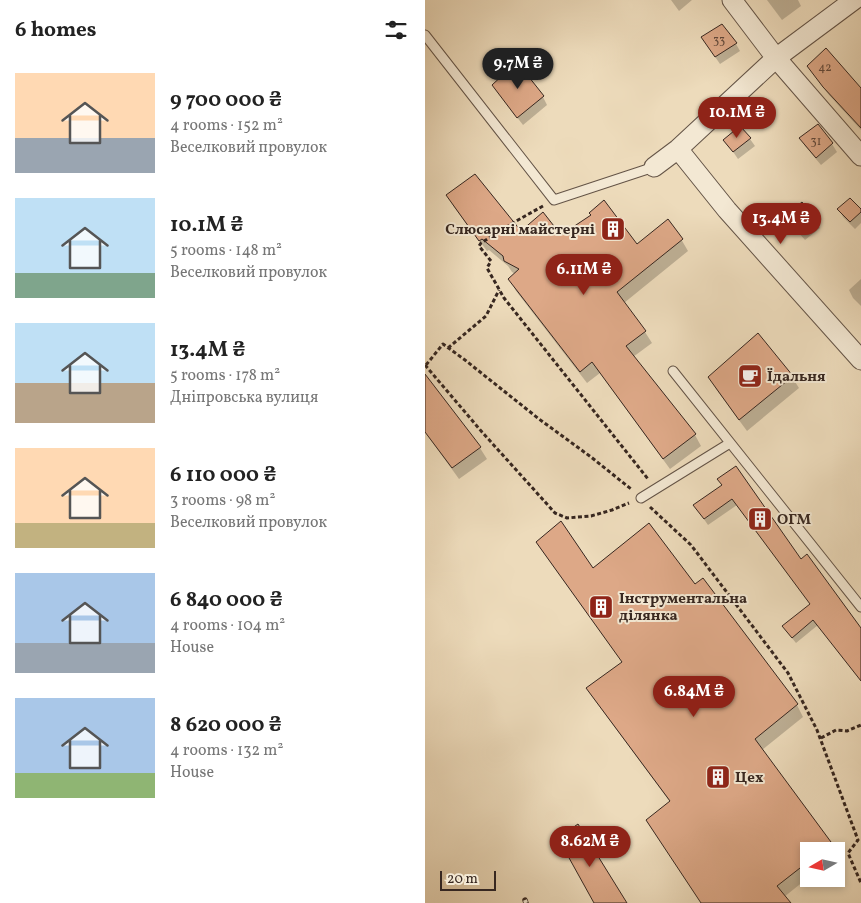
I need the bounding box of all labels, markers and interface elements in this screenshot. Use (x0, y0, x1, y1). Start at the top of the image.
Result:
text: 6 homes (15, 16, 96, 45)
icon: filters (382, 16, 410, 44)
house number: 33 (713, 33, 725, 49)
pin: 9.7M ₴ (477, 48, 559, 90)
text: 9.7M ₴ (493, 53, 543, 75)
house number: 42 (818, 60, 832, 76)
text: 9 700 000 ₴ (170, 86, 282, 115)
icon: home (55, 93, 115, 153)
pin: 10.1M ₴ (691, 96, 783, 139)
text: 10.1M ₴ (709, 102, 765, 124)
text: 4 rooms · 152 m² (170, 115, 283, 137)
house number: 31 (811, 134, 821, 150)
text: Веселковий провулок (170, 137, 327, 159)
pin: 13.4M ₴ (735, 202, 827, 245)
text: 13.4M ₴ (752, 208, 810, 230)
text: 10.1M ₴ (170, 211, 243, 240)
building icon: Слюсарні майстерні (600, 216, 626, 242)
icon: home (55, 218, 115, 278)
place label: Слюсарні майстерні (445, 220, 595, 241)
text: 5 rooms · 148 m² (170, 240, 282, 262)
pin: 6.11M ₴ (538, 254, 630, 296)
text: 6.11M ₴ (557, 259, 611, 281)
text: Веселковий провулок (170, 262, 327, 284)
text: 13.4M ₴ (170, 336, 246, 365)
icon: home (55, 343, 115, 403)
cafe icon: Їдальня (737, 363, 763, 389)
text: 5 rooms · 178 m² (170, 365, 280, 387)
place label: Їдальня (767, 367, 826, 388)
text: Дніпровська вулиця (170, 387, 318, 409)
text: 6 110 000 ₴ (170, 461, 276, 490)
icon: home (55, 468, 115, 528)
text: 3 rooms · 98 m² (170, 490, 275, 512)
building icon: ОГМ (747, 506, 773, 532)
place label: ОГМ (777, 510, 811, 531)
text: Веселковий провулок (170, 512, 327, 534)
text: 6 840 000 ₴ (170, 586, 283, 615)
place label: Інструментальна ділянка (619, 589, 747, 627)
icon: home (55, 593, 115, 653)
building icon: Інструментальна ділянка (588, 594, 614, 620)
text: 4 rooms · 104 m² (170, 615, 285, 637)
text: House (170, 637, 214, 659)
pin: 6.84M ₴ (648, 676, 740, 718)
text: 6.84M ₴ (664, 681, 724, 703)
text: 8 620 000 ₴ (170, 711, 282, 740)
icon: home (55, 718, 115, 778)
text: 4 rooms · 132 m² (170, 740, 283, 762)
text: House (170, 762, 214, 784)
building icon: Цех (705, 764, 731, 790)
place label: Цех (735, 768, 764, 789)
pin: 8.62M ₴ (544, 826, 636, 868)
text: 8.62M ₴ (561, 831, 619, 853)
north arrow (800, 842, 845, 888)
map controls (800, 842, 845, 887)
scale bar (440, 868, 496, 891)
text: 20 m (447, 870, 478, 889)

